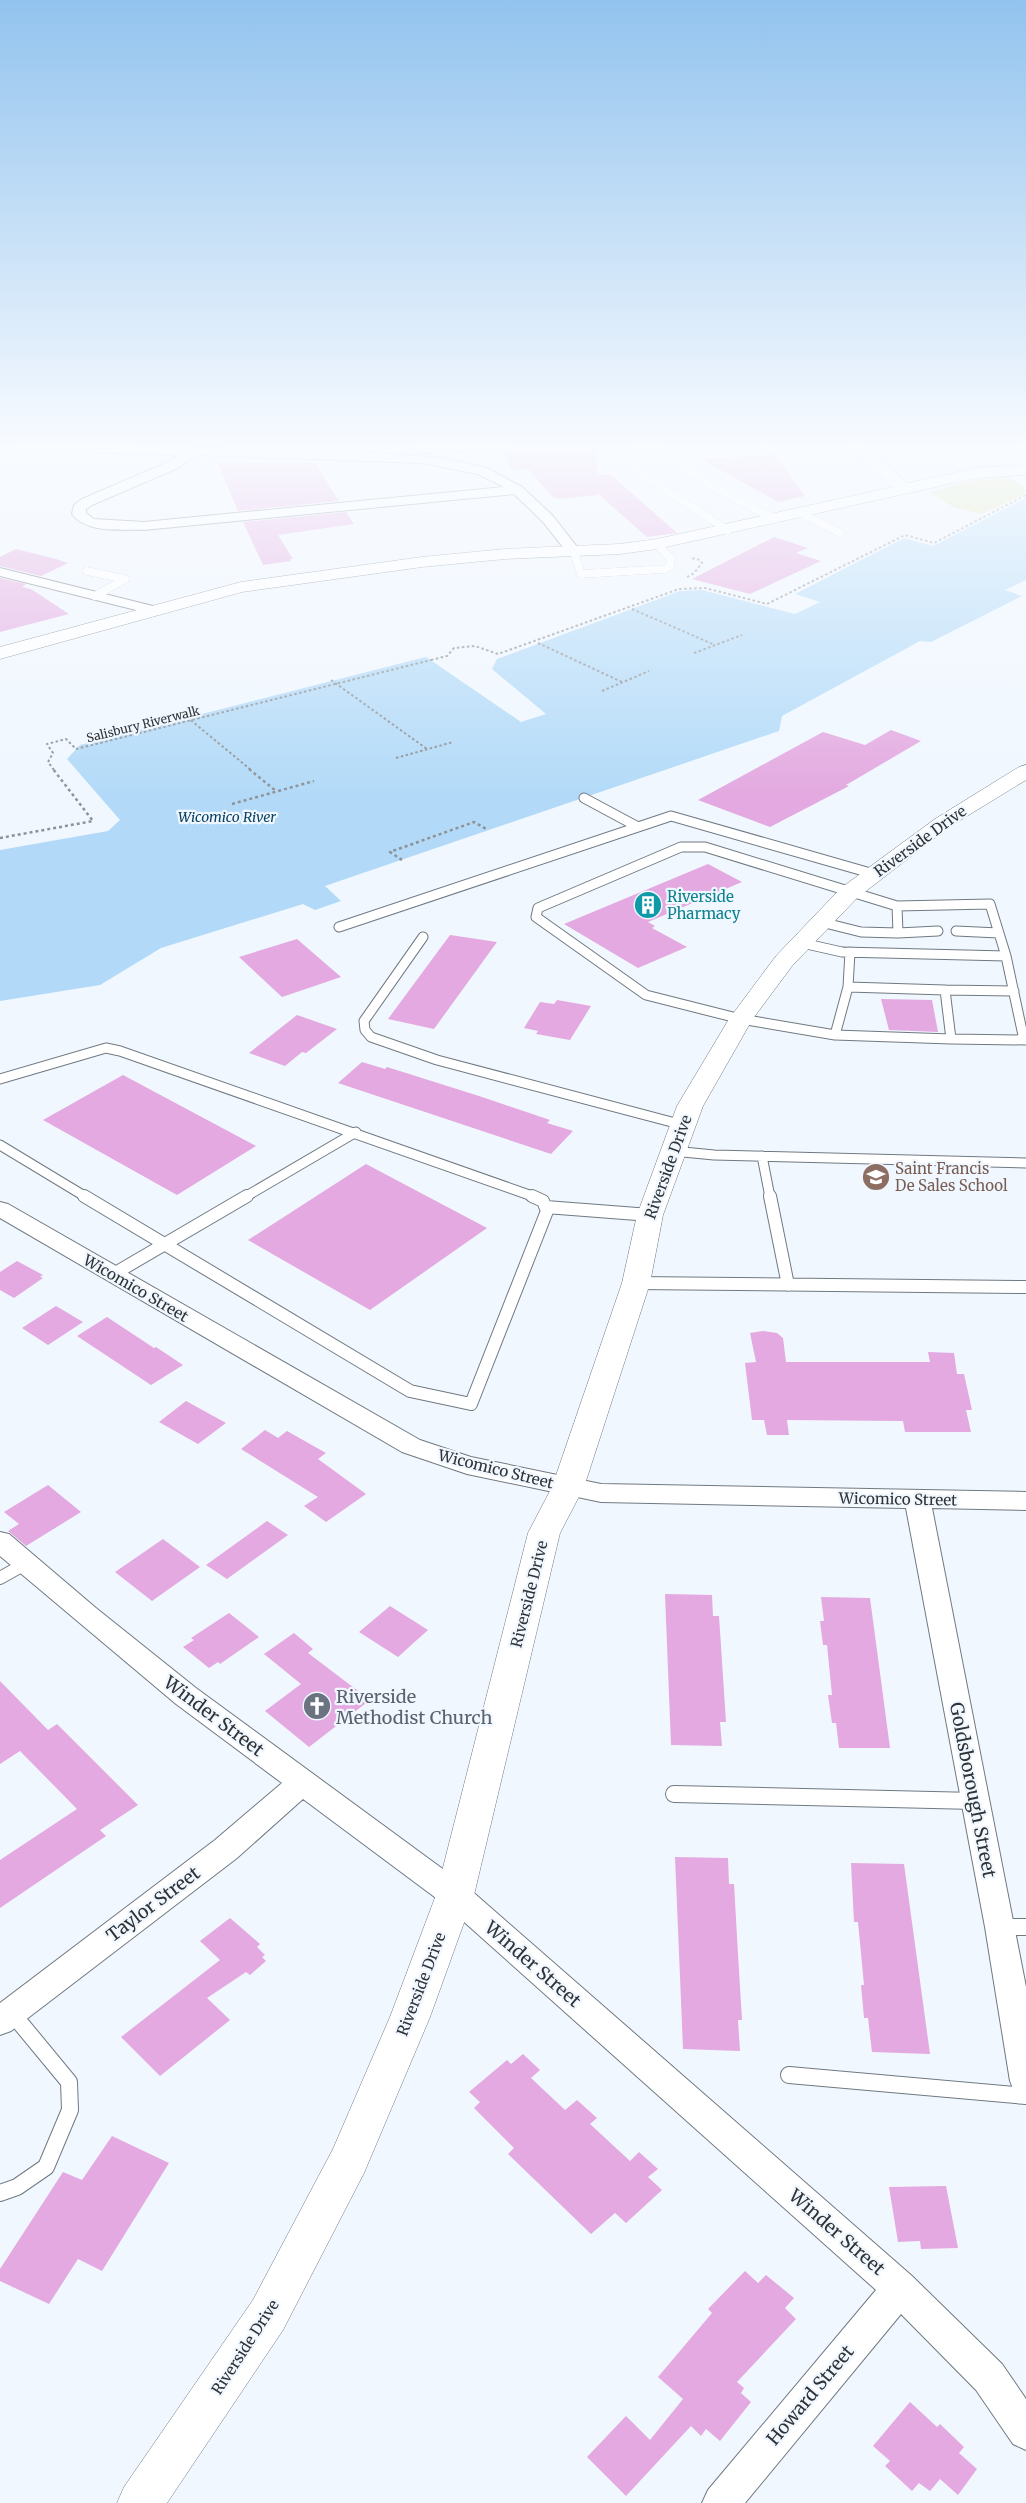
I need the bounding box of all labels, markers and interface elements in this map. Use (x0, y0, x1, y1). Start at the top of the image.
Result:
street label: Salisbury Riverwalk (85, 703, 201, 745)
street label: Riverside Drive (870, 801, 970, 881)
water label: Wicomico River (178, 808, 276, 826)
place label: Riverside Pharmacy (667, 887, 741, 923)
building icon: Riverside Pharmacy (633, 890, 663, 920)
street label: Riverside Drive (640, 1112, 696, 1222)
place label: Saint Francis De Sales School (895, 1159, 1008, 1195)
school or university icon: Saint Francis De Sales School (861, 1162, 891, 1192)
street label: Wicomico Street (79, 1250, 192, 1326)
street label: Wicomico Street (435, 1445, 556, 1493)
street label: Wicomico Street (838, 1488, 957, 1510)
street label: Riverside Drive (507, 1538, 551, 1649)
street label: Winder Street (158, 1670, 269, 1761)
place label: Riverside Methodist Church (336, 1685, 492, 1729)
church icon: Riverside Methodist Church (302, 1691, 332, 1721)
street label: Goldsborough Street (945, 1700, 1001, 1880)
street label: Taylor Street (102, 1861, 204, 1947)
street label: Winder Street (479, 1915, 586, 2012)
street label: Riverside Drive (393, 1929, 450, 2038)
street label: Winder Street (783, 2183, 890, 2280)
street label: Riverside Drive (207, 2296, 283, 2398)
street label: Howard Street (761, 2340, 859, 2450)

